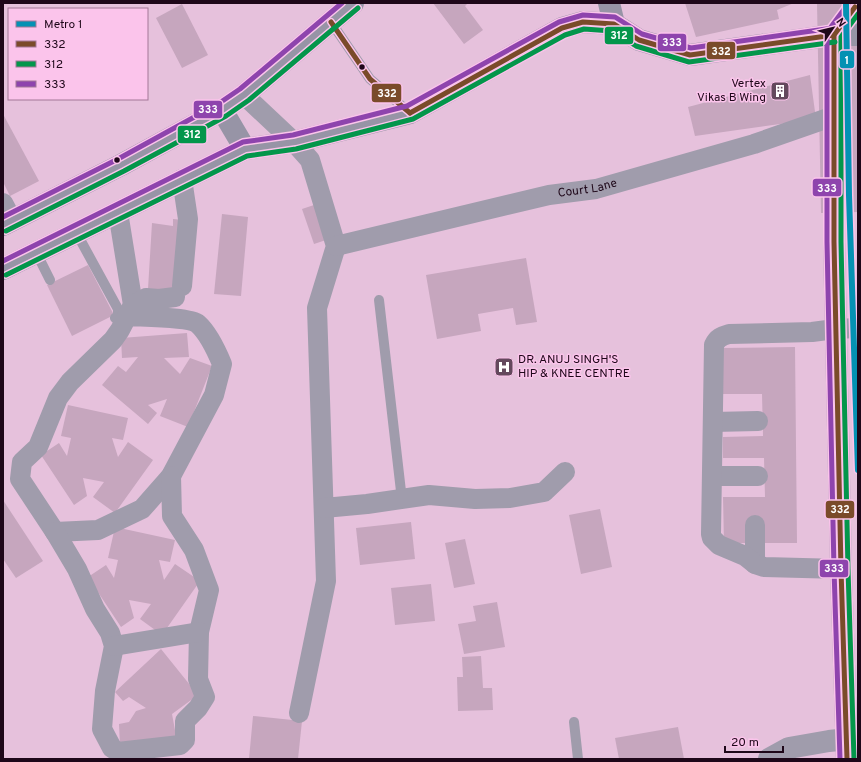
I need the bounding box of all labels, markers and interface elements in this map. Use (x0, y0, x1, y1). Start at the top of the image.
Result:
legend (8, 8, 148, 100)
north arrow (813, 8, 853, 48)
text: N (832, 16, 848, 30)
text: Metro 1 (44, 17, 82, 33)
line badge: 312 (604, 26, 634, 45)
text: 312 (610, 29, 628, 43)
line badge: 333 (657, 33, 687, 52)
text: 333 (662, 36, 682, 50)
text: 332 (44, 37, 66, 53)
line badge: 332 (706, 41, 736, 60)
text: 332 (711, 45, 731, 59)
line badge: 1 (839, 50, 855, 69)
text: 1 (845, 54, 849, 68)
text: 312 (44, 57, 63, 73)
unlabelled marker (357, 62, 367, 72)
place label: Vertex Vikas B Wing (697, 76, 766, 106)
text: 333 (44, 77, 66, 93)
building icon: Vertex Vikas B Wing (769, 80, 791, 102)
line badge: 332 (371, 83, 402, 103)
text: 332 (377, 87, 397, 101)
line badge: 333 (193, 100, 223, 119)
text: 333 (198, 103, 218, 117)
line badge: 312 (177, 125, 207, 144)
text: 312 (183, 128, 201, 142)
unlabelled marker (112, 155, 122, 165)
street label: Court Lane (557, 175, 619, 202)
line badge: 333 (812, 178, 842, 197)
text: 333 (817, 182, 837, 196)
place label: DR. ANUJ SINGH'S HIP & KNEE CENTRE (518, 352, 630, 382)
hospital icon: DR. ANUJ SINGH'S HIP & KNEE CENTRE (493, 356, 515, 378)
line badge: 332 (825, 500, 855, 519)
text: 332 (830, 503, 850, 517)
line badge: 333 (819, 559, 849, 578)
text: 333 (824, 562, 844, 576)
scale bar (725, 728, 783, 754)
text: 20 m (731, 735, 759, 751)

